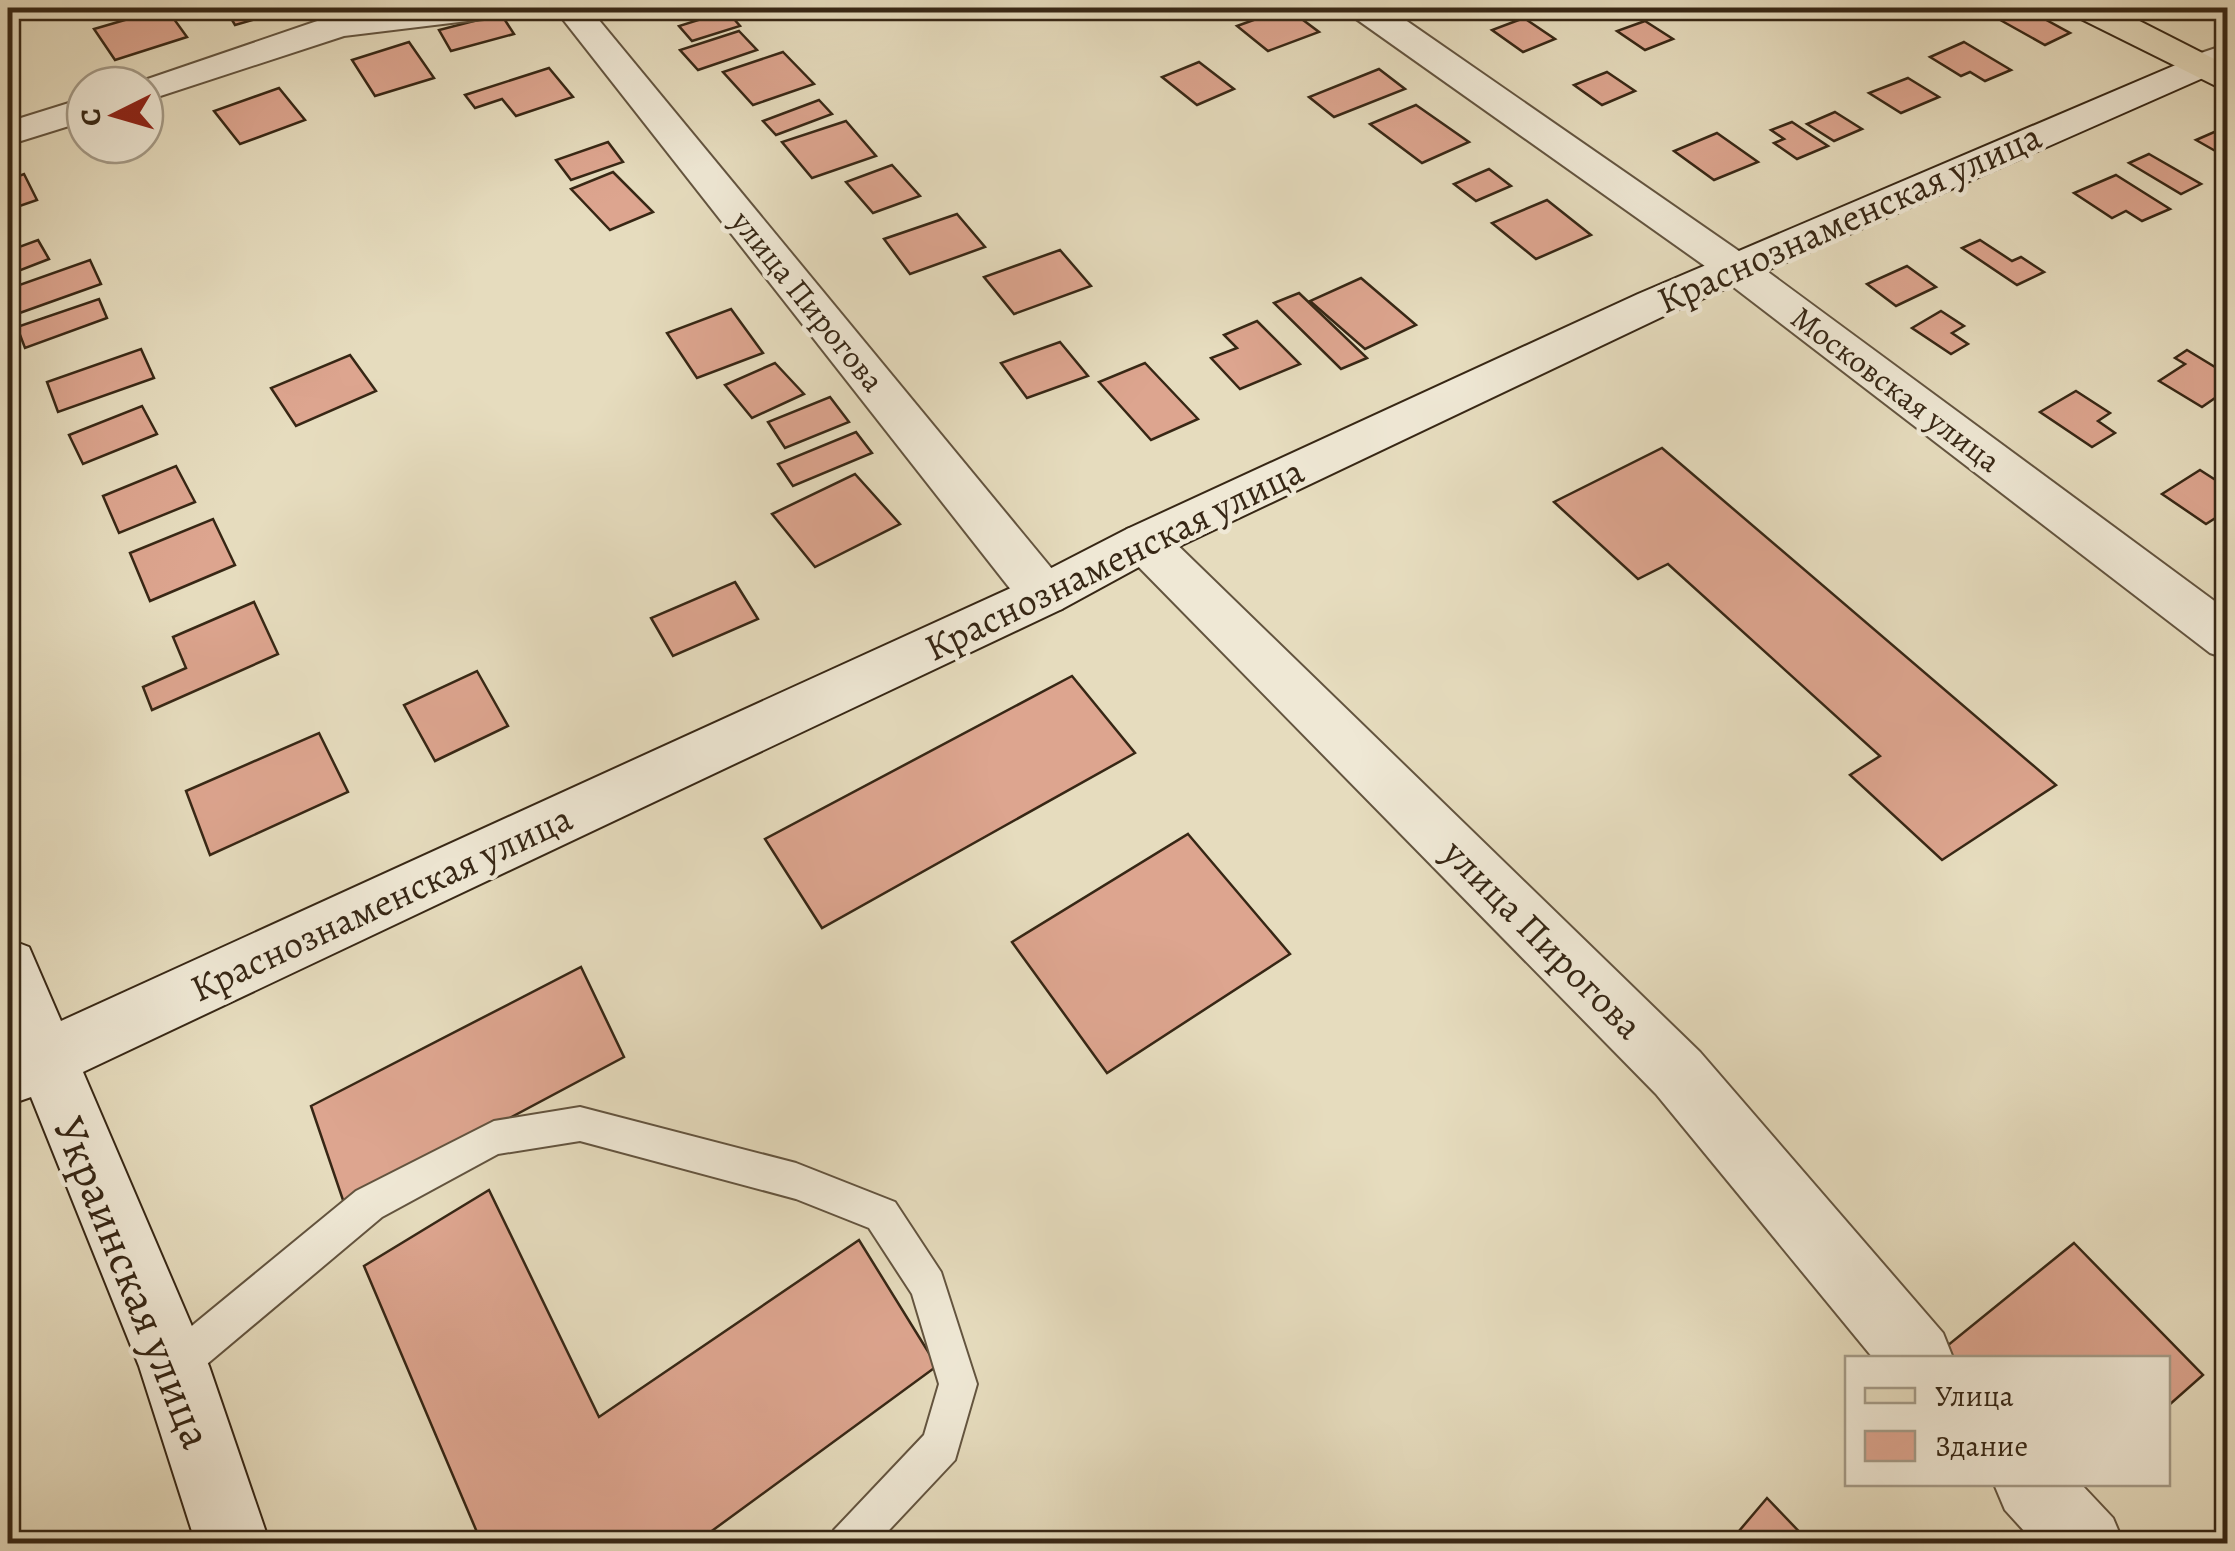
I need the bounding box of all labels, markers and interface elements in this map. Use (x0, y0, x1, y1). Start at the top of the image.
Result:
north arrow (65, 65, 165, 165)
text: С (71, 107, 111, 127)
street label: Краснознаменская улица (1649, 110, 2050, 326)
street label: улица Пирогова (721, 200, 895, 401)
street label: Московская улица (1782, 296, 2010, 483)
street label: Краснознаменская улица (916, 444, 1313, 673)
street label: Краснознаменская улица (182, 791, 581, 1014)
street label: улица Пирогова (1431, 827, 1655, 1051)
street label: Украинская улица (38, 1107, 228, 1458)
legend (1845, 1356, 2170, 1486)
text: Улица (1935, 1376, 2014, 1416)
text: Здание (1935, 1426, 2028, 1466)

